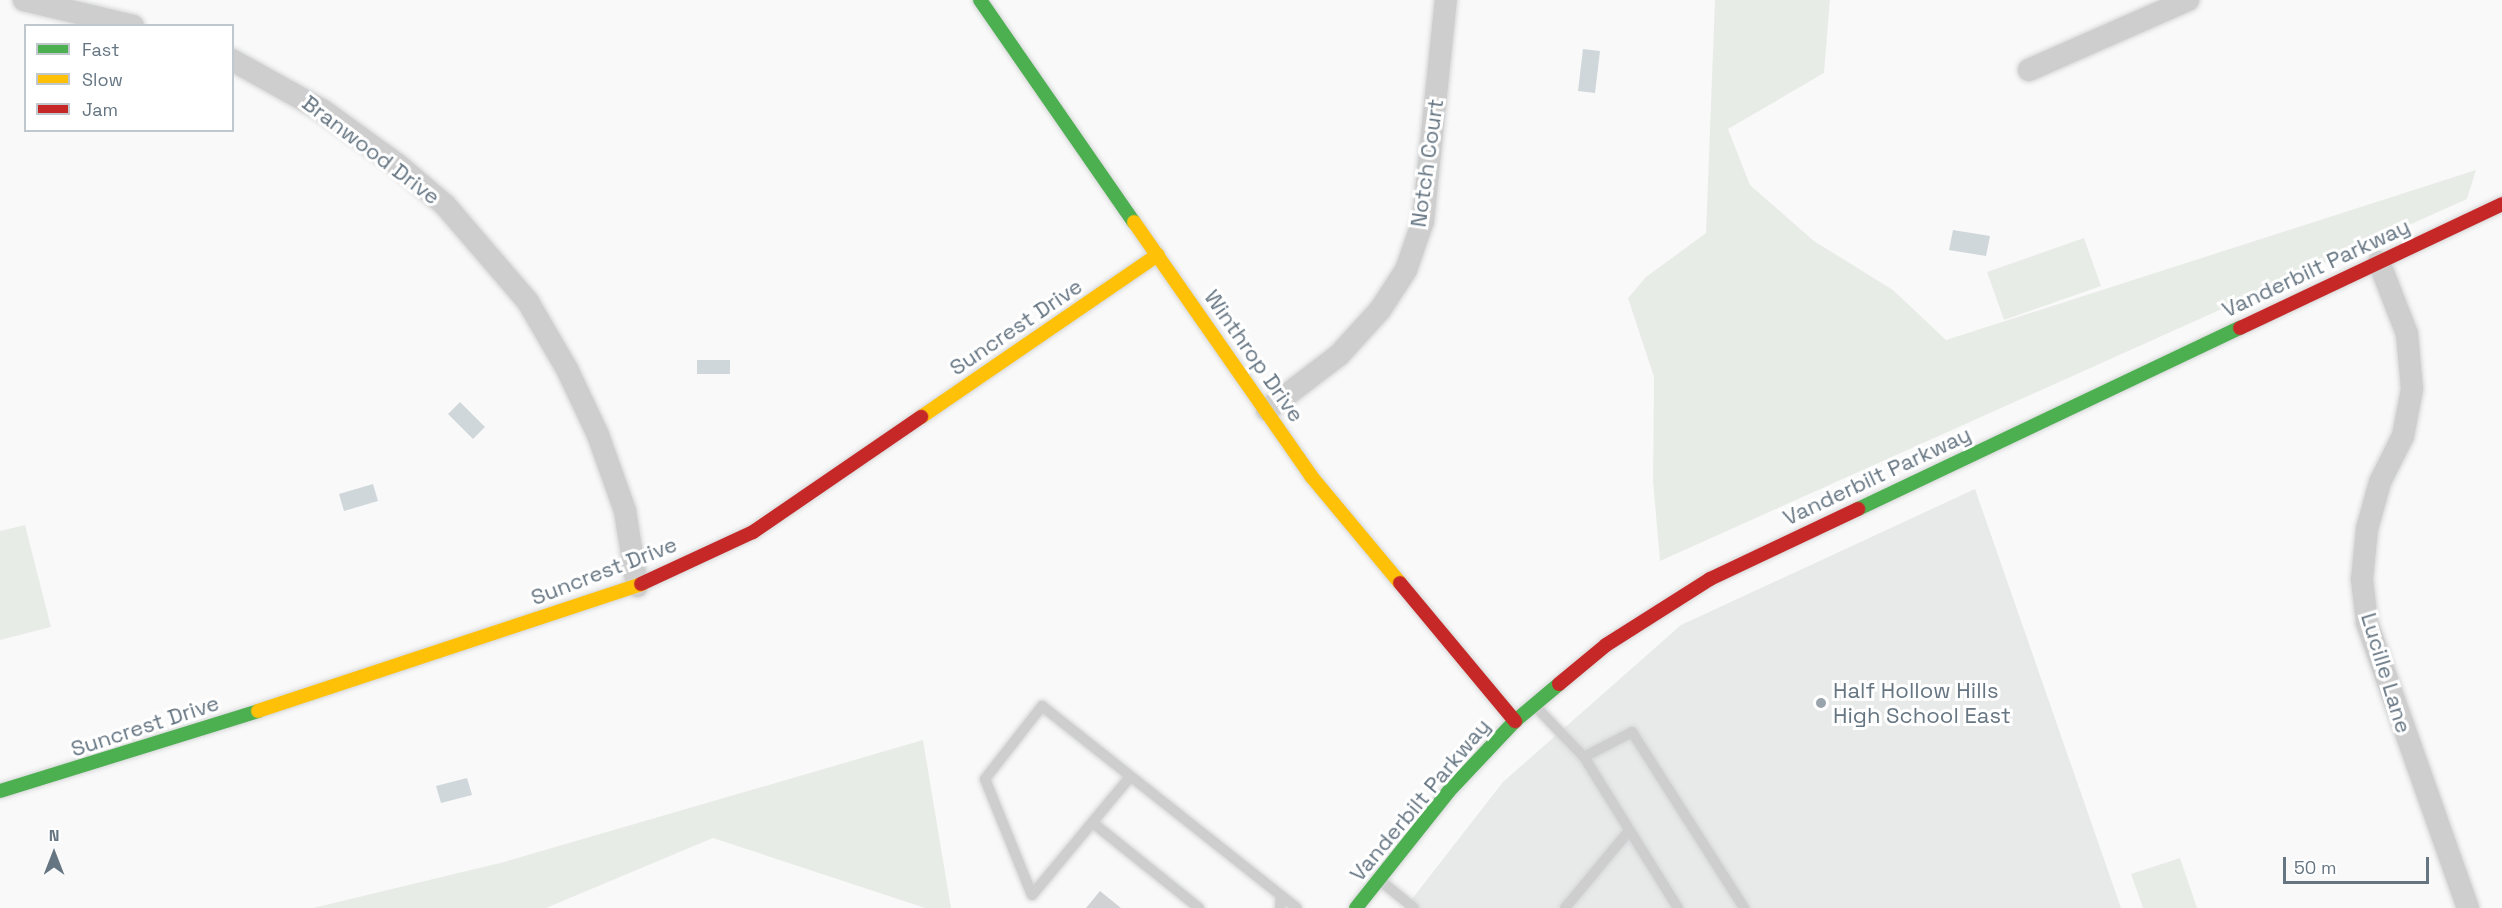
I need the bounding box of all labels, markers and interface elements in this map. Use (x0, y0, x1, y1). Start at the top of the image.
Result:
legend (24, 24, 234, 132)
text: Fast (82, 38, 119, 61)
text: Slow (82, 68, 123, 91)
street label: Branwood Drive (297, 90, 445, 210)
street label: Notch Court (1405, 97, 1449, 229)
text: Jam (82, 98, 118, 121)
street label: Vanderbilt Parkway (2218, 213, 2414, 323)
street label: Suncrest Drive (945, 273, 1087, 381)
street label: Winthrop Drive (1199, 285, 1309, 427)
street label: Vanderbilt Parkway (1779, 421, 1975, 531)
street label: Suncrest Drive (527, 531, 681, 611)
street label: Lucille Lane (2355, 610, 2417, 736)
place label: Half Hollow Hills High School East (1833, 677, 2011, 728)
street label: Suncrest Drive (68, 690, 222, 762)
marker: Half Hollow Hills High School East (1814, 696, 1828, 710)
street label: Vanderbilt Parkway (1344, 713, 1496, 887)
north arrow (24, 824, 84, 884)
text: N (49, 825, 59, 846)
scale bar (2286, 845, 2432, 883)
text: 50 m (2294, 856, 2336, 879)

